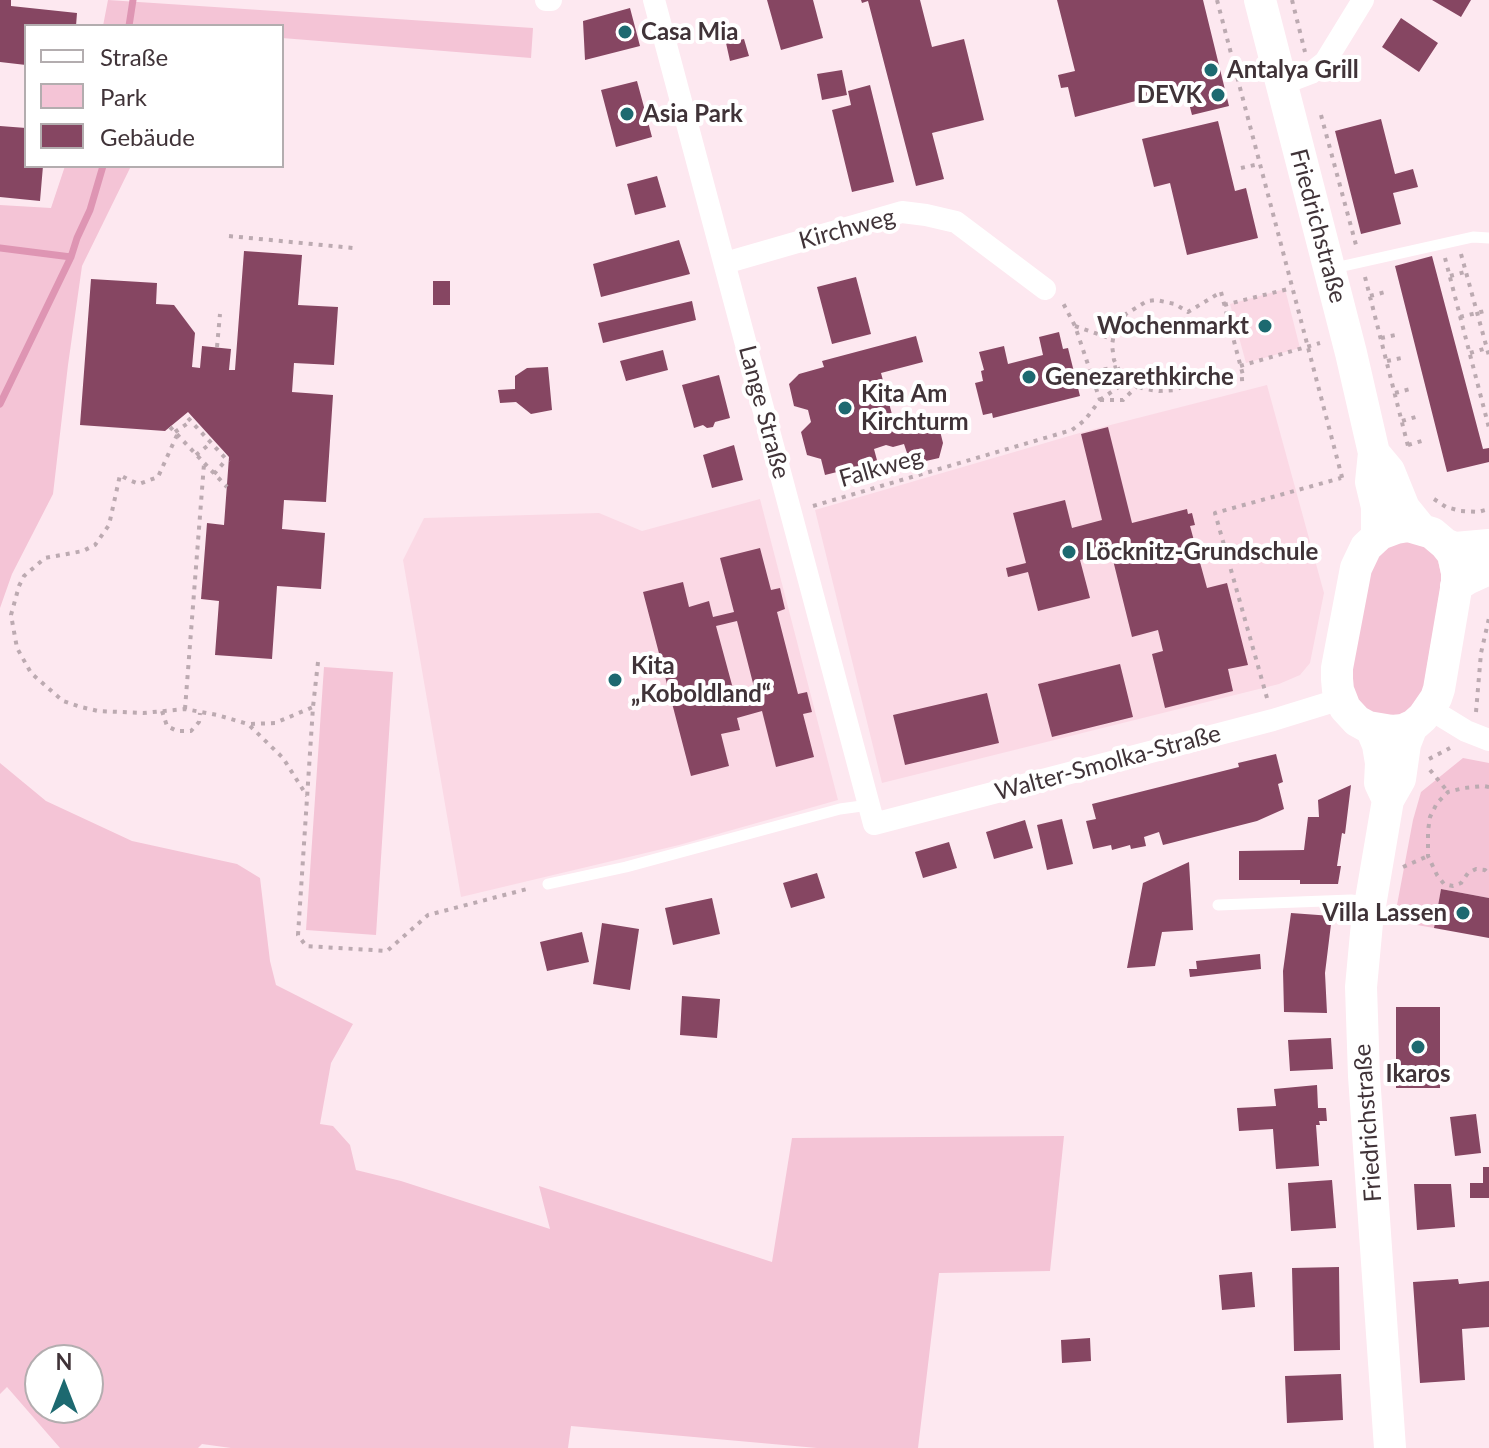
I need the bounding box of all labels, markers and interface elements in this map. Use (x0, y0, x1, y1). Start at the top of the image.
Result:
place label: Casa Mia (641, 18, 738, 46)
marker: Casa Mia (616, 23, 634, 41)
legend (24, 24, 284, 168)
text: Straße (100, 42, 168, 71)
place label: Antalya Grill (1227, 56, 1359, 84)
marker: Antalya Grill (1202, 61, 1220, 79)
place label: DEVK (1137, 81, 1202, 109)
text: Park (100, 82, 147, 111)
marker: DEVK (1209, 86, 1227, 104)
place label: Asia Park (643, 100, 743, 128)
marker: Asia Park (618, 105, 636, 123)
text: Gebäude (100, 122, 195, 151)
street label: Friedrichstraße (1284, 146, 1352, 306)
street label: Kirchweg (796, 202, 898, 256)
place label: Wochenmarkt (1097, 312, 1249, 340)
marker: Wochenmarkt (1256, 317, 1274, 335)
street label: Lange Straße (732, 342, 796, 482)
place label: Genezarethkirche (1045, 363, 1234, 391)
marker: Genezarethkirche (1020, 368, 1038, 386)
place label: Kita Am Kirchturm (861, 380, 969, 436)
marker: Kita Am Kirchturm (836, 399, 854, 417)
street label: Falkweg (836, 442, 926, 494)
place label: Löcknitz-Grundschule (1085, 538, 1318, 566)
marker: Löcknitz-Grundschule (1060, 543, 1078, 561)
place label: Kita „Koboldland“ (631, 652, 771, 708)
marker: Kita „Koboldland“ (606, 671, 624, 689)
street label: Walter-Smolka-Straße (992, 719, 1224, 807)
place label: Villa Lassen (1322, 899, 1447, 927)
marker: Villa Lassen (1454, 904, 1472, 922)
marker: Ikaros (1409, 1038, 1427, 1056)
street label: Friedrichstraße (1348, 1043, 1388, 1203)
place label: Ikaros (1386, 1060, 1450, 1088)
north arrow (24, 1344, 104, 1424)
text: N (56, 1348, 72, 1375)

